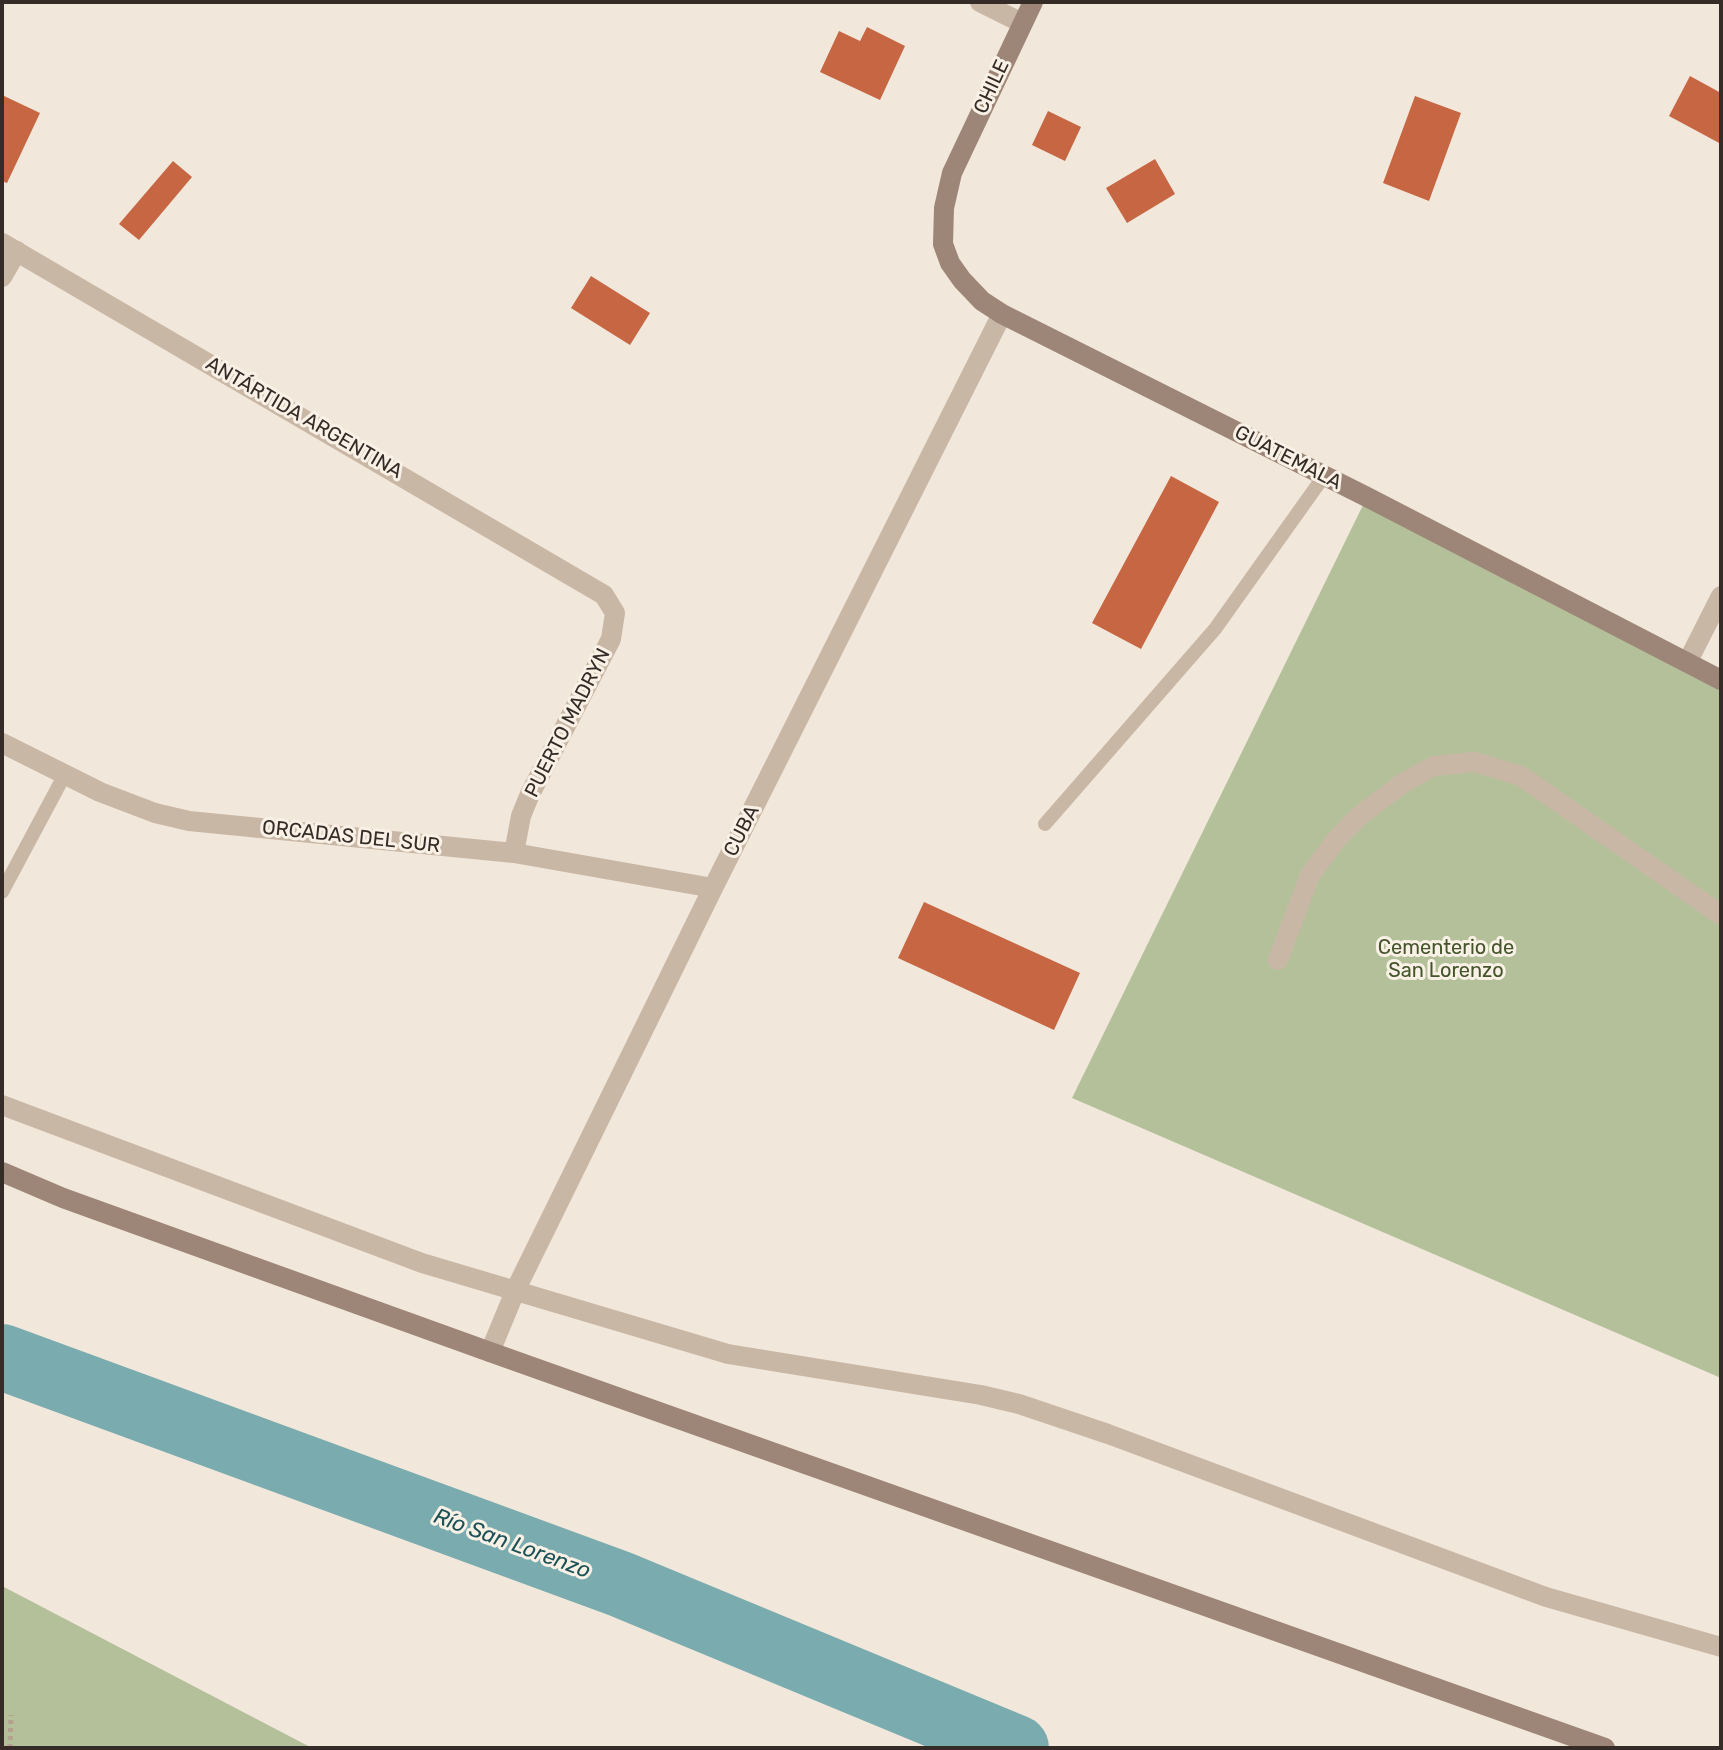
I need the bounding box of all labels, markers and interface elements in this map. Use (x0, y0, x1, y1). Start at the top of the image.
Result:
street label: CHILE (969, 56, 1015, 118)
street label: ANTÁRTIDA ARGENTINA (201, 352, 407, 484)
street label: GUATEMALA (1230, 421, 1346, 495)
street label: PUERTO MADRYN (520, 644, 616, 802)
street label: CUBA (719, 802, 765, 860)
street label: ORCADAS DEL SUR (261, 816, 441, 858)
park label: Cementerio de San Lorenzo (1378, 936, 1514, 983)
water label: Río San Lorenzo (430, 1503, 594, 1585)

